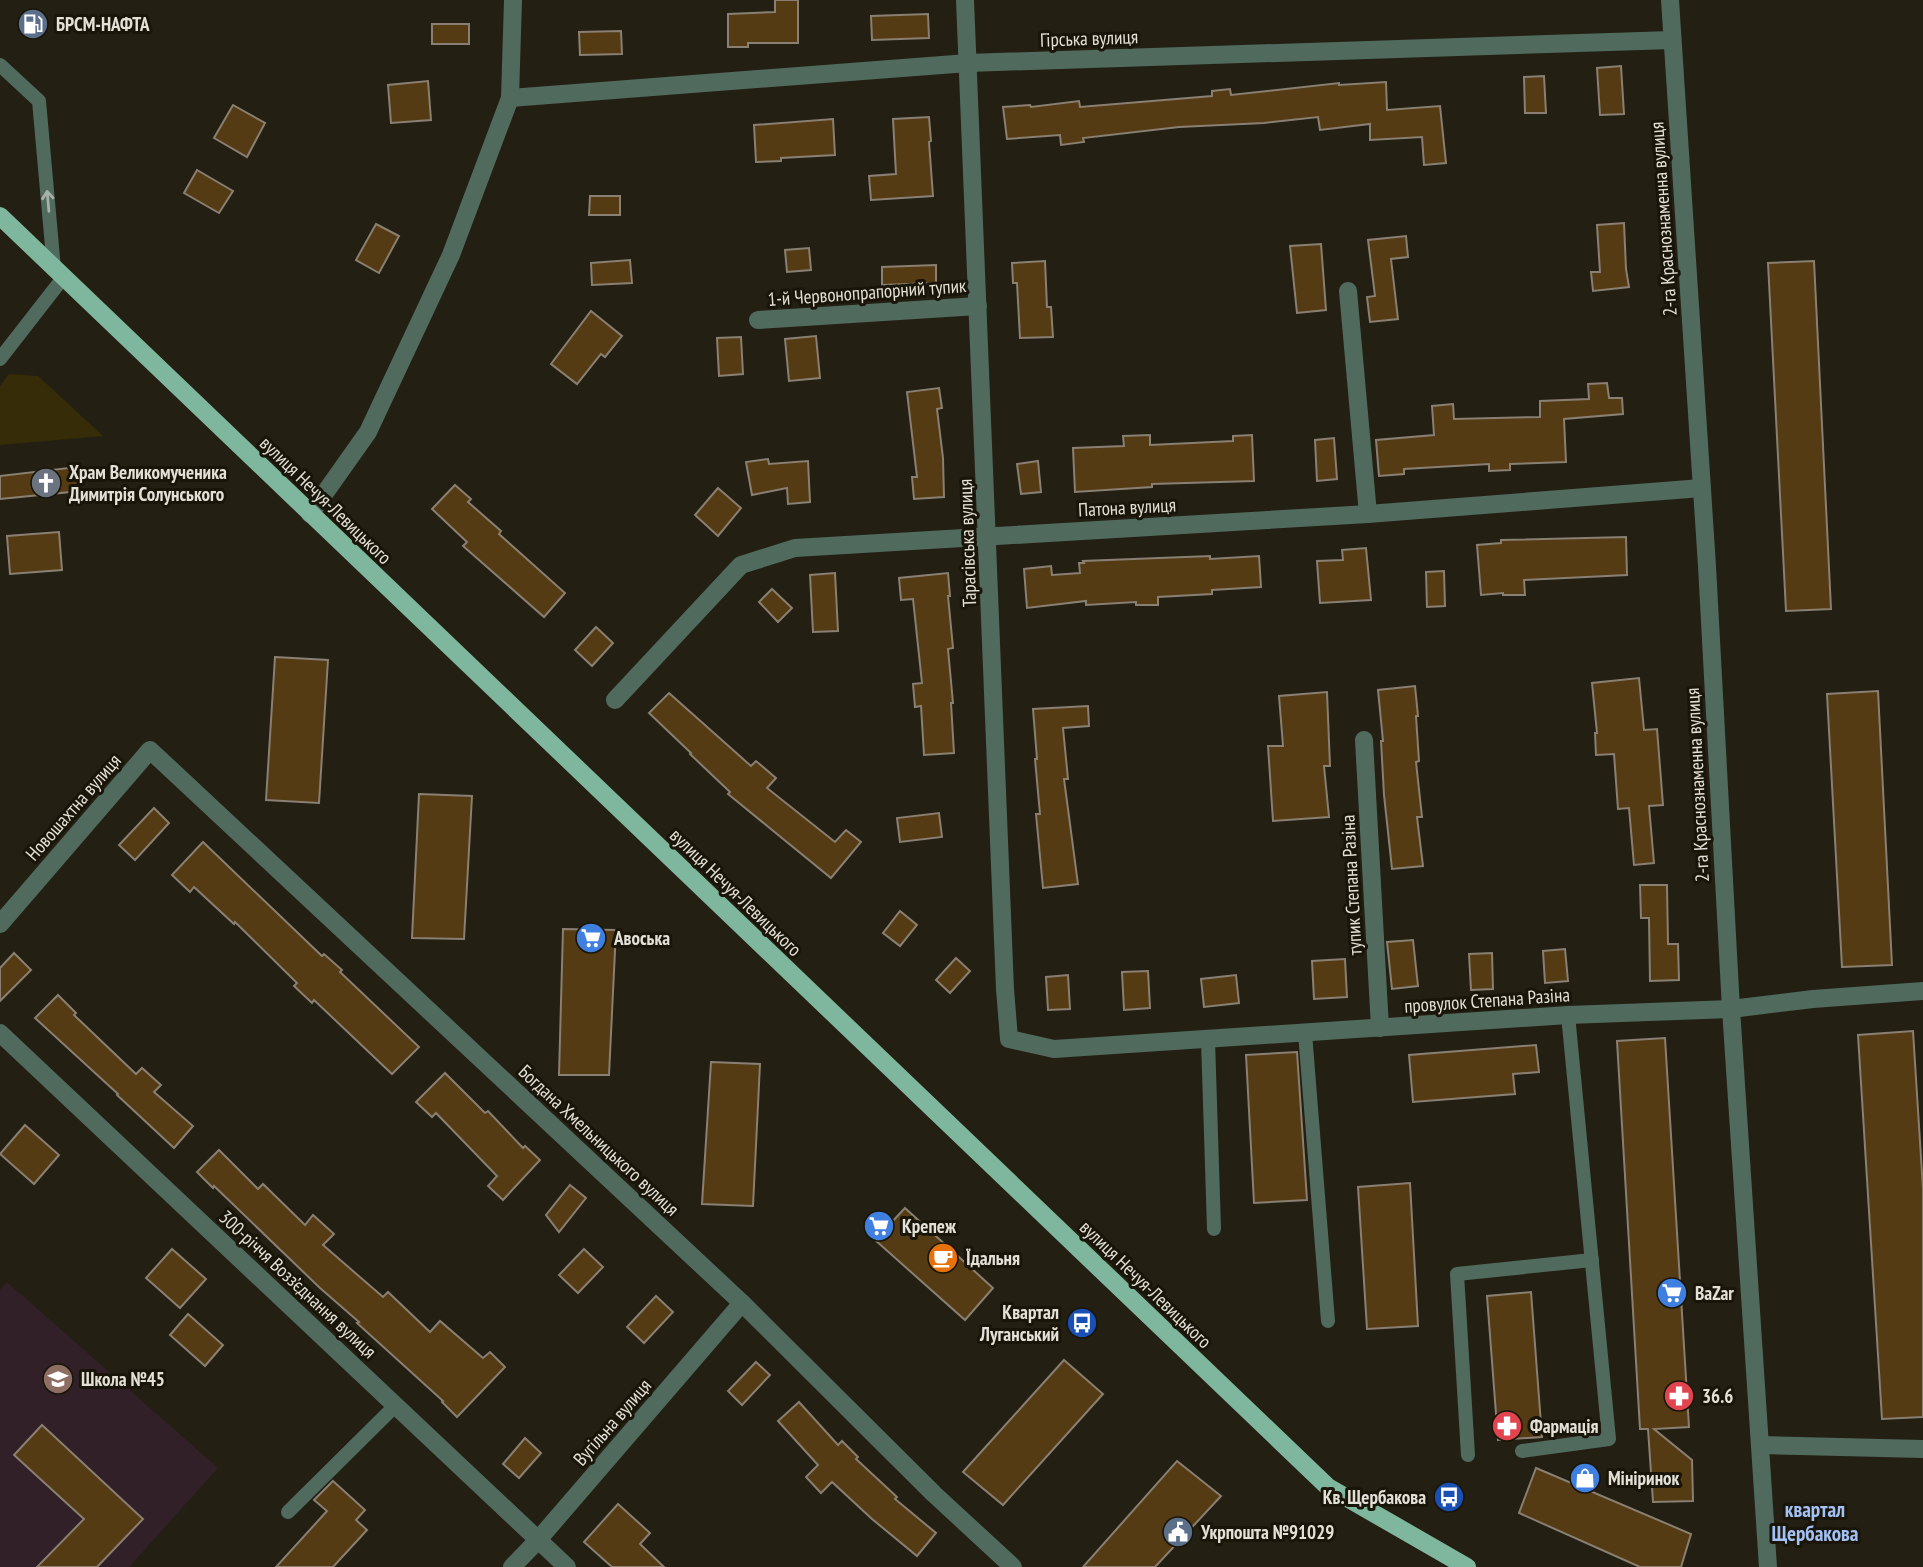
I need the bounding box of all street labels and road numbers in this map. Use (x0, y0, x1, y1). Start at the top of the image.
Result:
street label: Гірська вулиця (1040, 24, 1138, 52)
street label: 2-га Краснознаменна вулиця (1644, 121, 1682, 317)
street label: 1-й Червонопрапорний тупик (767, 273, 968, 311)
street label: вулиця Нечуя-Левицького (255, 431, 397, 569)
street label: Тарасівська вулиця (953, 479, 981, 607)
street label: Патона вулиця (1077, 492, 1177, 522)
street label: 2-га Краснознаменна вулиця (1680, 687, 1714, 883)
street label: Новошахтна вулиця (20, 749, 126, 865)
street label: тупик Степана Разіна (1335, 814, 1367, 956)
street label: вулиця Нечуя-Левицького (665, 823, 807, 961)
street label: провулок Степана Разіна (1403, 982, 1571, 1018)
street label: Богдана Хмельницького вулиця (514, 1059, 684, 1221)
street label: 300-річчя Возз’єднання вулиця (214, 1205, 382, 1363)
street label: вулиця Нечуя-Левицького (1075, 1215, 1217, 1353)
street label: Вугільна вулиця (568, 1374, 656, 1470)

